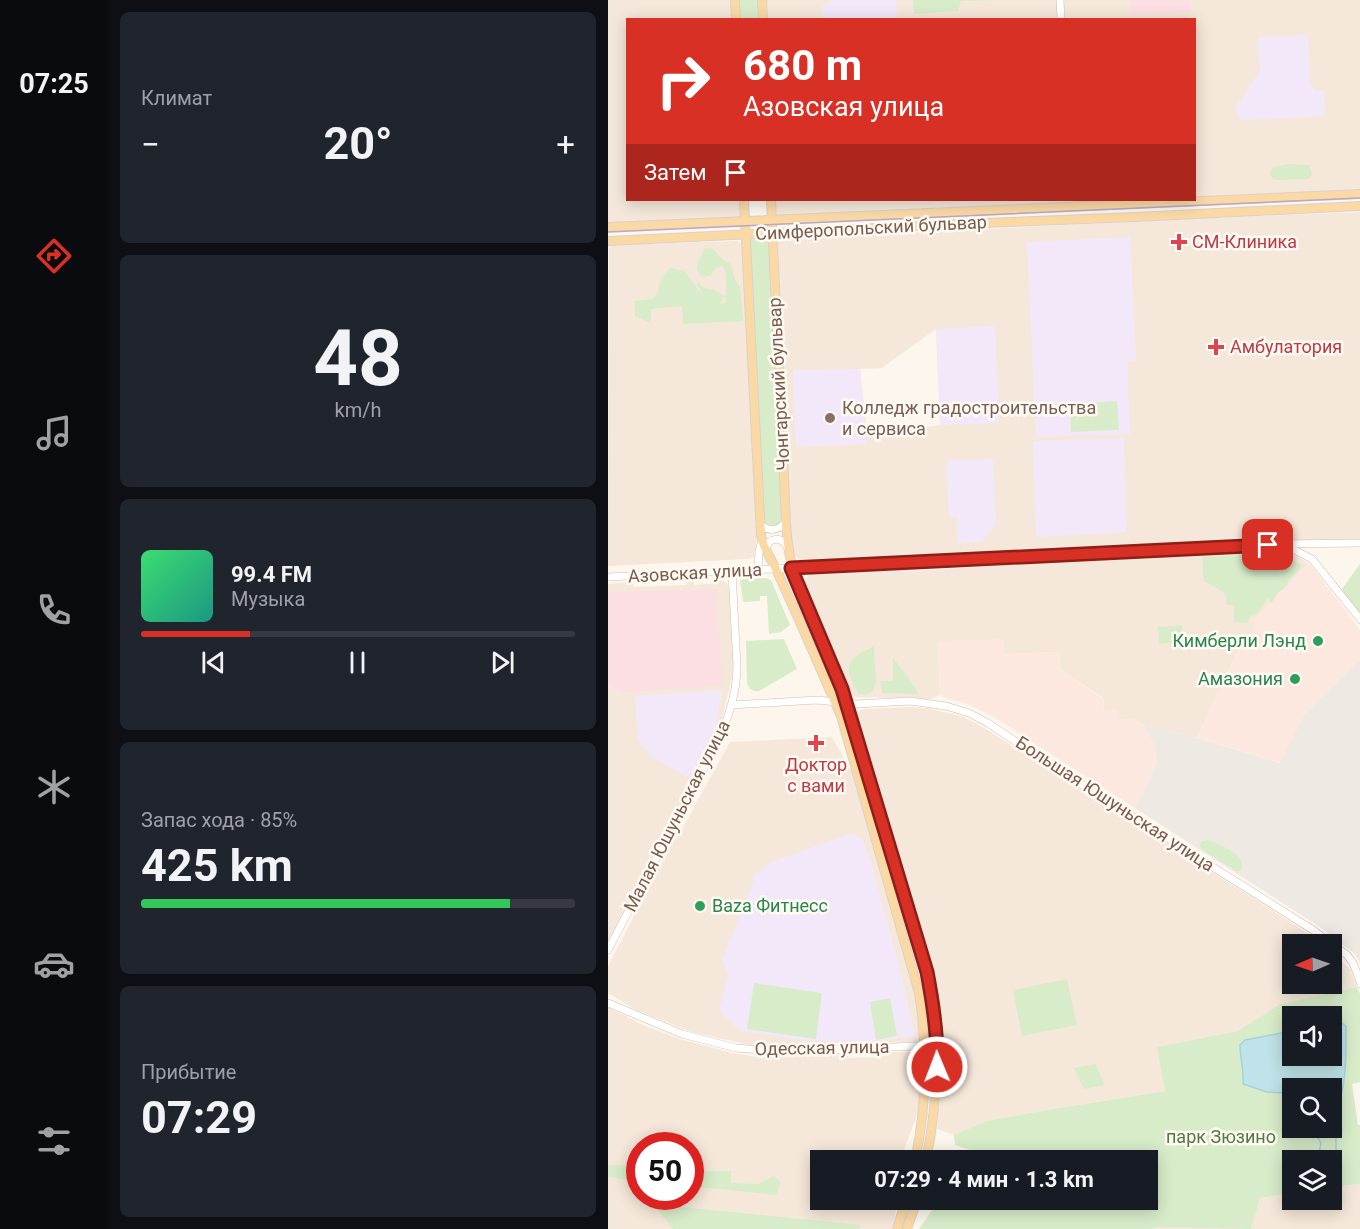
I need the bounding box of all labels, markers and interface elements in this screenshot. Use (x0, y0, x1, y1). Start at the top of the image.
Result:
text: 680 m (743, 41, 862, 90)
icon: right (644, 42, 722, 120)
text: 07:25 (19, 68, 89, 100)
text: Климат (141, 86, 212, 110)
text: Азовская улица (743, 91, 944, 123)
text: 20° (323, 117, 393, 170)
text: − (141, 125, 160, 164)
text: + (556, 125, 575, 164)
icon: arrive (719, 156, 752, 189)
text: Затем (644, 160, 707, 185)
street label: Симферопольский бульвар (755, 211, 987, 244)
place label: СМ-Клиника (1192, 231, 1297, 252)
marker: СМ-Клиника (1170, 233, 1188, 251)
icon: directions (33, 235, 75, 277)
street label: Чонгарский бульвар (763, 297, 794, 471)
text: 48 (313, 313, 403, 404)
place label: Амбулатория (1230, 336, 1342, 357)
marker: Амбулатория (1207, 338, 1225, 356)
place label: Колледж градостроительства и сервиса (842, 397, 1096, 439)
text: km/h (335, 398, 381, 422)
marker: Колледж градостроительства и сервиса (823, 411, 837, 425)
icon: music (33, 412, 75, 454)
pin (1242, 519, 1293, 570)
icon: arrive (1251, 528, 1284, 561)
street label: Азовская улица (627, 559, 763, 586)
text: 99.4 FM (231, 562, 312, 587)
text: Музыка (231, 587, 305, 611)
icon: phone (33, 589, 75, 631)
place label: Кимберли Лэнд (1172, 630, 1306, 651)
marker: Кимберли Лэнд (1311, 634, 1325, 648)
icon: previous (197, 646, 230, 679)
icon: pause (341, 646, 374, 679)
icon: next (486, 646, 519, 679)
place label: Амазония (1198, 668, 1283, 689)
marker: Амазония (1288, 672, 1302, 686)
street label: Малая Юшуньская улица (619, 717, 734, 915)
street label: Большая Юшуньская улица (1012, 731, 1218, 876)
marker: Доктор с вами (807, 734, 825, 752)
place label: Доктор с вами (785, 754, 847, 796)
icon: climate (33, 766, 75, 808)
text: Запас хода · 85% (141, 808, 297, 832)
text: 425 km (141, 839, 293, 892)
place label: Baza Фитнесс (712, 895, 828, 916)
marker: Baza Фитнесс (693, 899, 707, 913)
north arrow (1282, 934, 1342, 994)
map controls (1282, 934, 1342, 1210)
icon: car (33, 943, 75, 985)
button: sound (1282, 1006, 1342, 1066)
position arrow (905, 1035, 969, 1099)
street label: Одесская улица (754, 1036, 890, 1059)
text: Прибытие (141, 1060, 236, 1084)
button: search (1282, 1078, 1342, 1138)
text: 07:29 (141, 1091, 257, 1144)
icon: filters (33, 1120, 75, 1162)
park label: парк Зюзино (1166, 1126, 1276, 1147)
speed limit sign: 50 (626, 1132, 704, 1210)
button: layers (1282, 1150, 1342, 1210)
text: 07:29 · 4 мин · 1.3 km (874, 1167, 1094, 1192)

